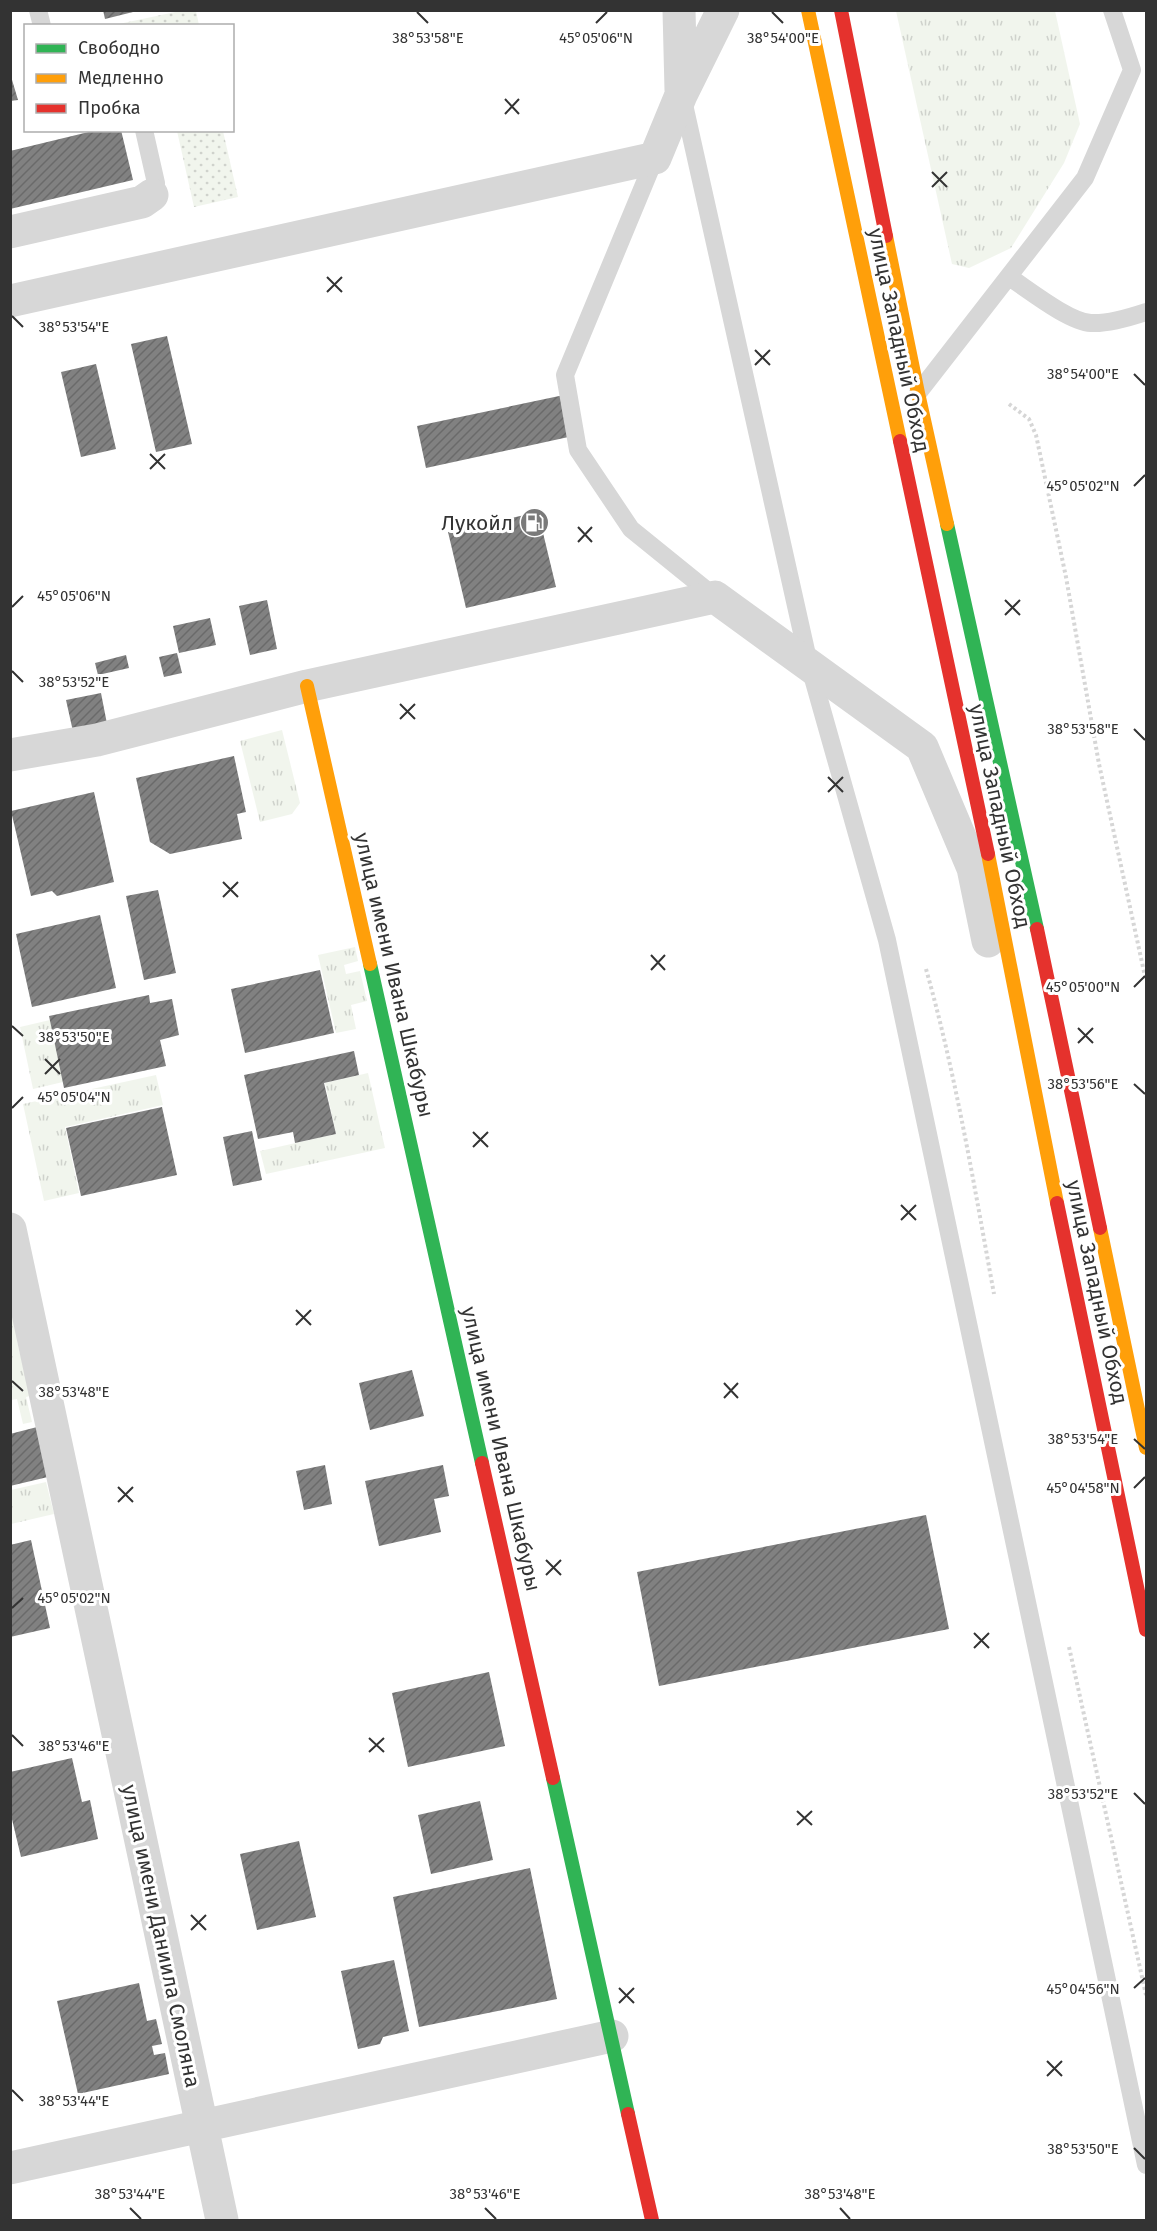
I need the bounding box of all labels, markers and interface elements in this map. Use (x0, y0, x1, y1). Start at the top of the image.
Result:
legend (24, 24, 234, 132)
text: 38°53'58"E (392, 29, 464, 47)
text: 45°05'06"N (559, 29, 633, 47)
text: 38°54'00"E (747, 29, 819, 47)
text: Свободно (78, 37, 160, 59)
text: Медленно (78, 67, 164, 89)
text: Пробка (78, 97, 141, 119)
street label: улица Западный Обход (863, 226, 935, 454)
text: 38°53'54"E (39, 318, 109, 336)
text: 38°54'00"E (1047, 365, 1119, 383)
text: 45°05'02"N (1046, 477, 1120, 495)
fuel station icon: Лукойл (518, 507, 550, 539)
place label: Лукойл (441, 510, 513, 536)
text: 45°05'06"N (37, 587, 111, 605)
text: 38°53'52"E (39, 673, 109, 691)
street label: улица Западный Обход (964, 702, 1036, 930)
text: 38°53'58"E (1047, 720, 1119, 738)
street label: улица имени Ивана Шкабуры (349, 830, 439, 1120)
text: 45°05'00"N (1046, 978, 1120, 996)
text: 38°53'50"E (38, 1028, 110, 1046)
text: 38°53'56"E (1048, 1075, 1119, 1093)
text: 45°05'04"N (37, 1088, 111, 1106)
street label: улица Западный Обход (1061, 1178, 1133, 1406)
street label: улица имени Ивана Шкабуры (456, 1304, 546, 1594)
text: 38°53'48"E (38, 1383, 110, 1401)
text: 38°53'54"E (1048, 1430, 1118, 1448)
text: 45°04'58"N (1046, 1479, 1120, 1497)
text: 45°05'02"N (37, 1589, 111, 1607)
text: 38°53'46"E (39, 1737, 109, 1755)
street label: улица имени Даниила Смоляна (116, 1782, 206, 2090)
text: 38°53'52"E (1048, 1785, 1118, 1803)
text: 45°04'56"N (1046, 1980, 1120, 1998)
text: 38°53'44"E (39, 2092, 109, 2110)
text: 38°53'50"E (1047, 2140, 1119, 2158)
text: 38°53'44"E (95, 2185, 165, 2203)
text: 38°53'46"E (450, 2185, 520, 2203)
text: 38°53'48"E (804, 2185, 876, 2203)

